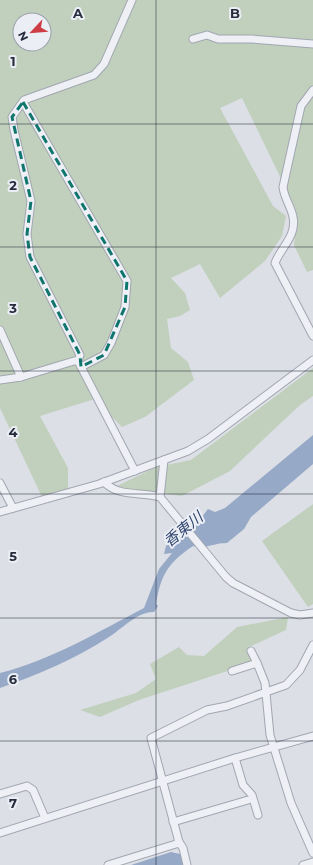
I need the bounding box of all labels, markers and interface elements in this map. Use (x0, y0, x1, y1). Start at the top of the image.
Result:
text: A (72, 5, 84, 21)
text: B (230, 5, 240, 21)
north arrow (12, 12, 52, 52)
text: N (15, 29, 31, 43)
text: 1 (10, 53, 16, 69)
text: 2 (9, 177, 17, 193)
text: 3 (8, 300, 17, 316)
text: 4 (9, 424, 18, 440)
water label: 香東川 (160, 506, 208, 551)
text: 5 (9, 548, 17, 564)
text: 6 (9, 671, 18, 687)
text: 7 (9, 795, 17, 811)

